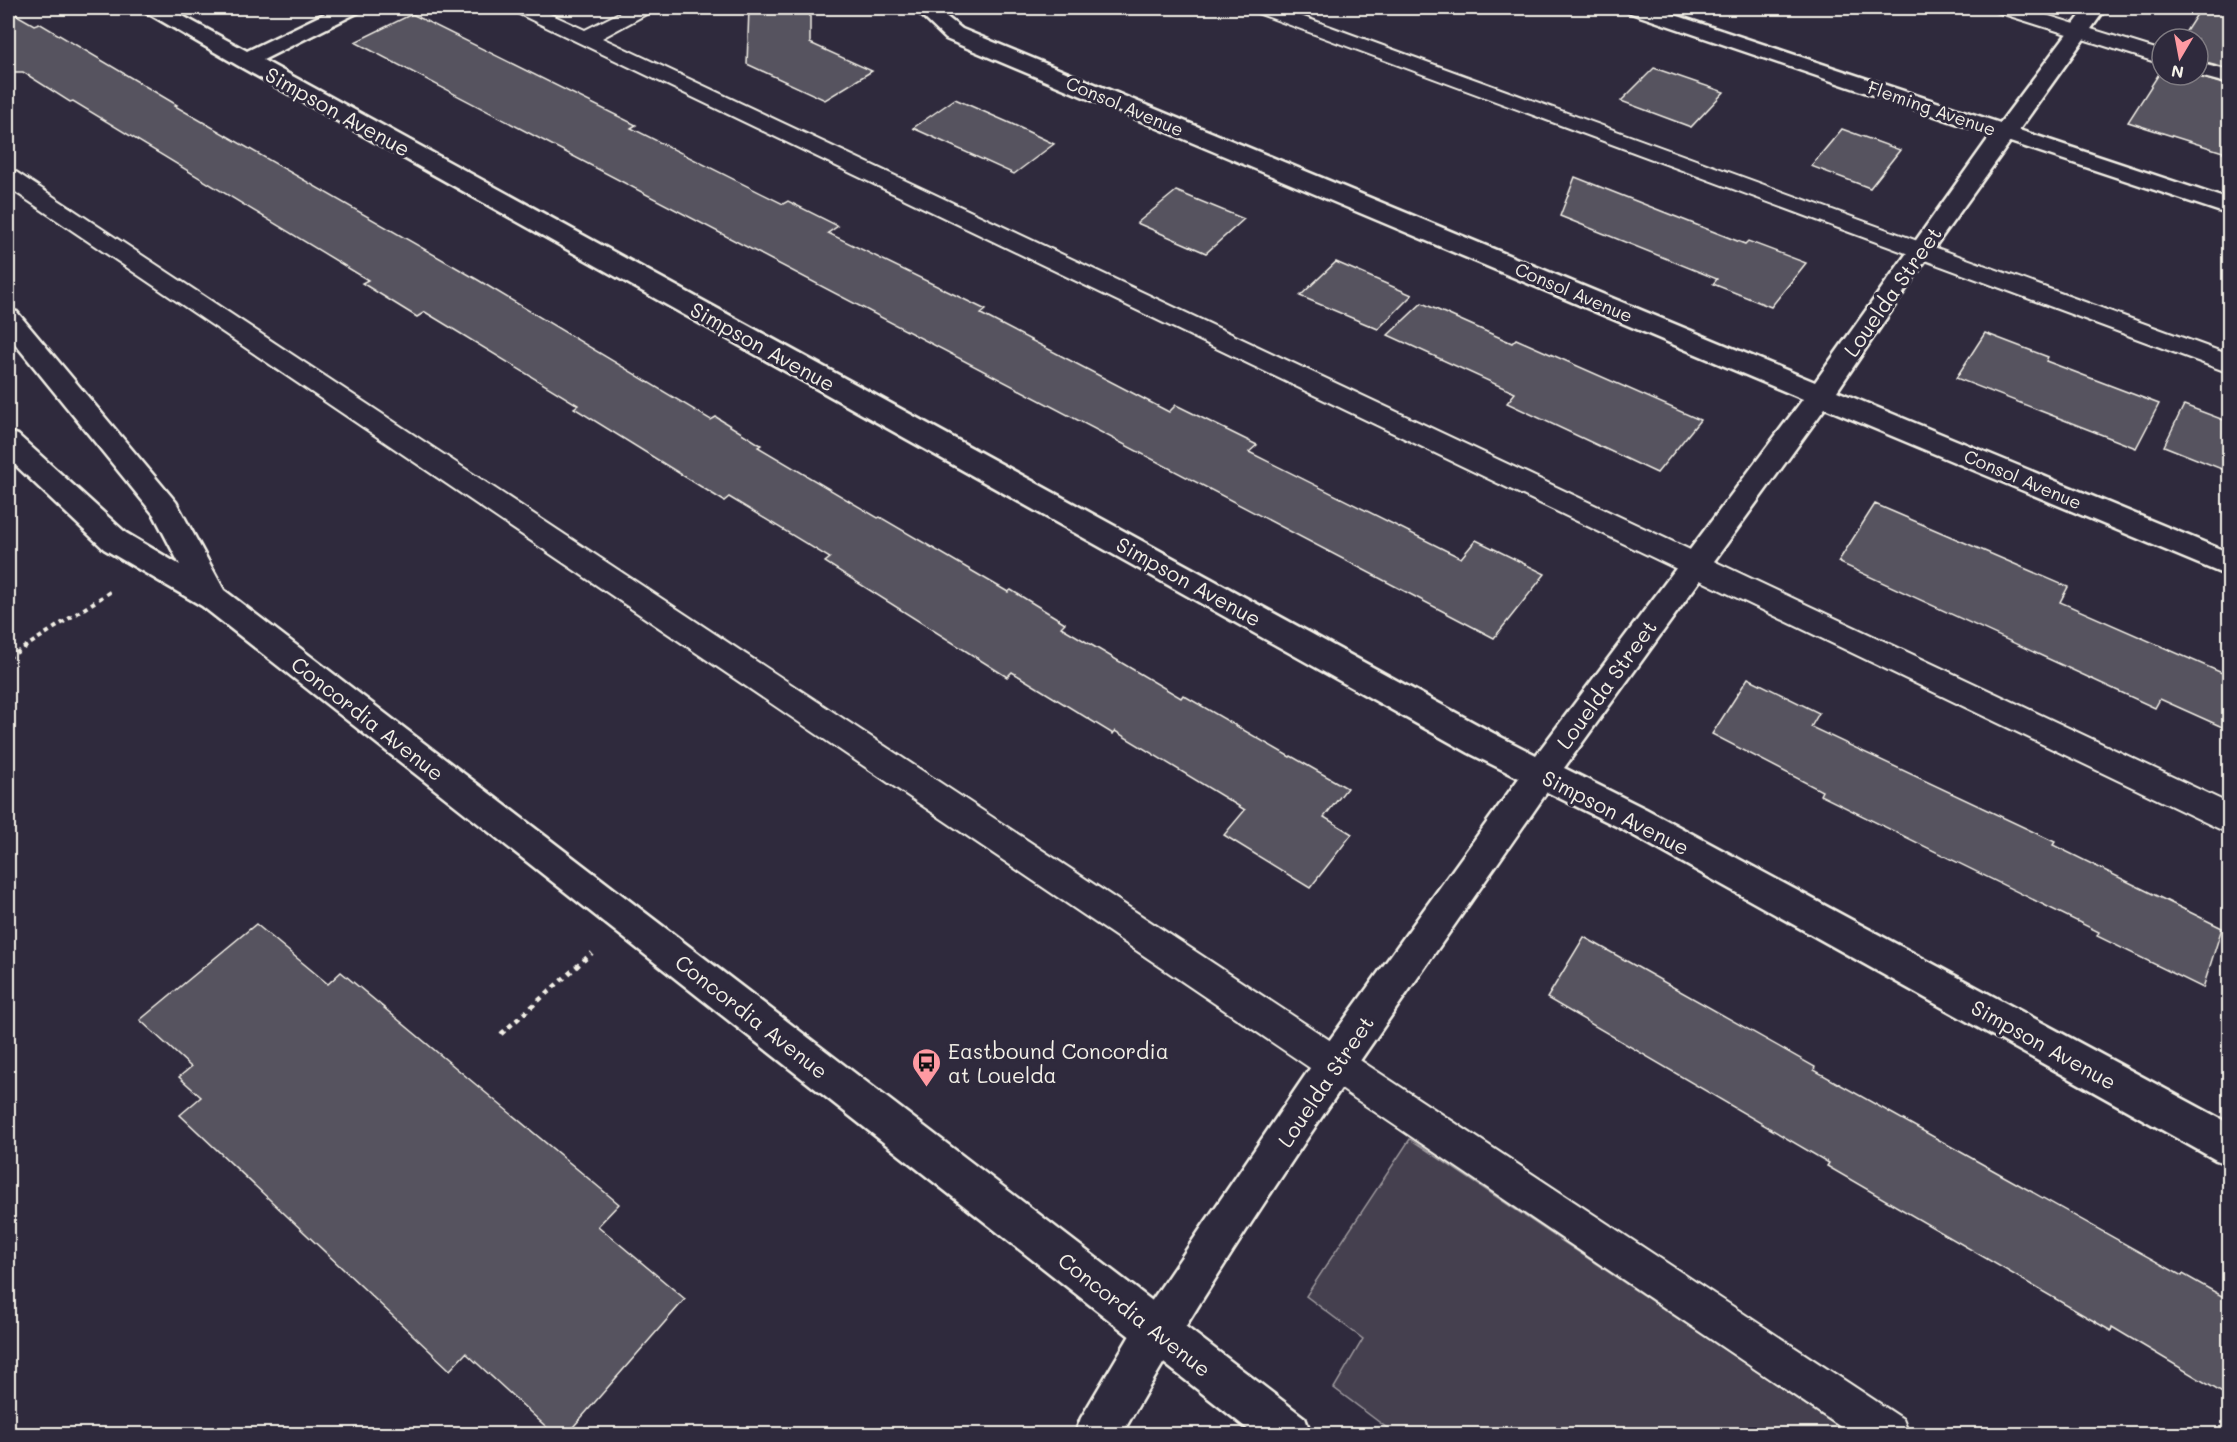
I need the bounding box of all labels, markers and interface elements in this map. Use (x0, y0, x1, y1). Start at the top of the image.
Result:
north arrow (2150, 27, 2210, 87)
street label: Simpson Avenue (261, 60, 415, 162)
text: N (2169, 61, 2185, 84)
street label: Consol Avenue (1063, 70, 1187, 142)
street label: Fleming Avenue (1865, 75, 1999, 141)
street label: Louelda Street (1837, 221, 1947, 361)
street label: Consol Avenue (1512, 256, 1636, 328)
street label: Simpson Avenue (686, 295, 840, 397)
street label: Consol Avenue (1961, 443, 2085, 515)
street label: Simpson Avenue (1112, 530, 1266, 632)
street label: Louelda Street (1550, 614, 1662, 754)
street label: Concordia Avenue (286, 650, 450, 786)
street label: Simpson Avenue (1538, 763, 1694, 861)
street label: Concordia Avenue (670, 948, 834, 1084)
street label: Simpson Avenue (1967, 993, 2121, 1095)
street label: Louelda Street (1271, 1010, 1379, 1152)
place label: Eastbound Concordia at Louelda (948, 1037, 1169, 1088)
bus stop icon: Eastbound Concordia at Louelda (911, 1046, 943, 1088)
street label: Concordia Avenue (1053, 1246, 1217, 1382)

